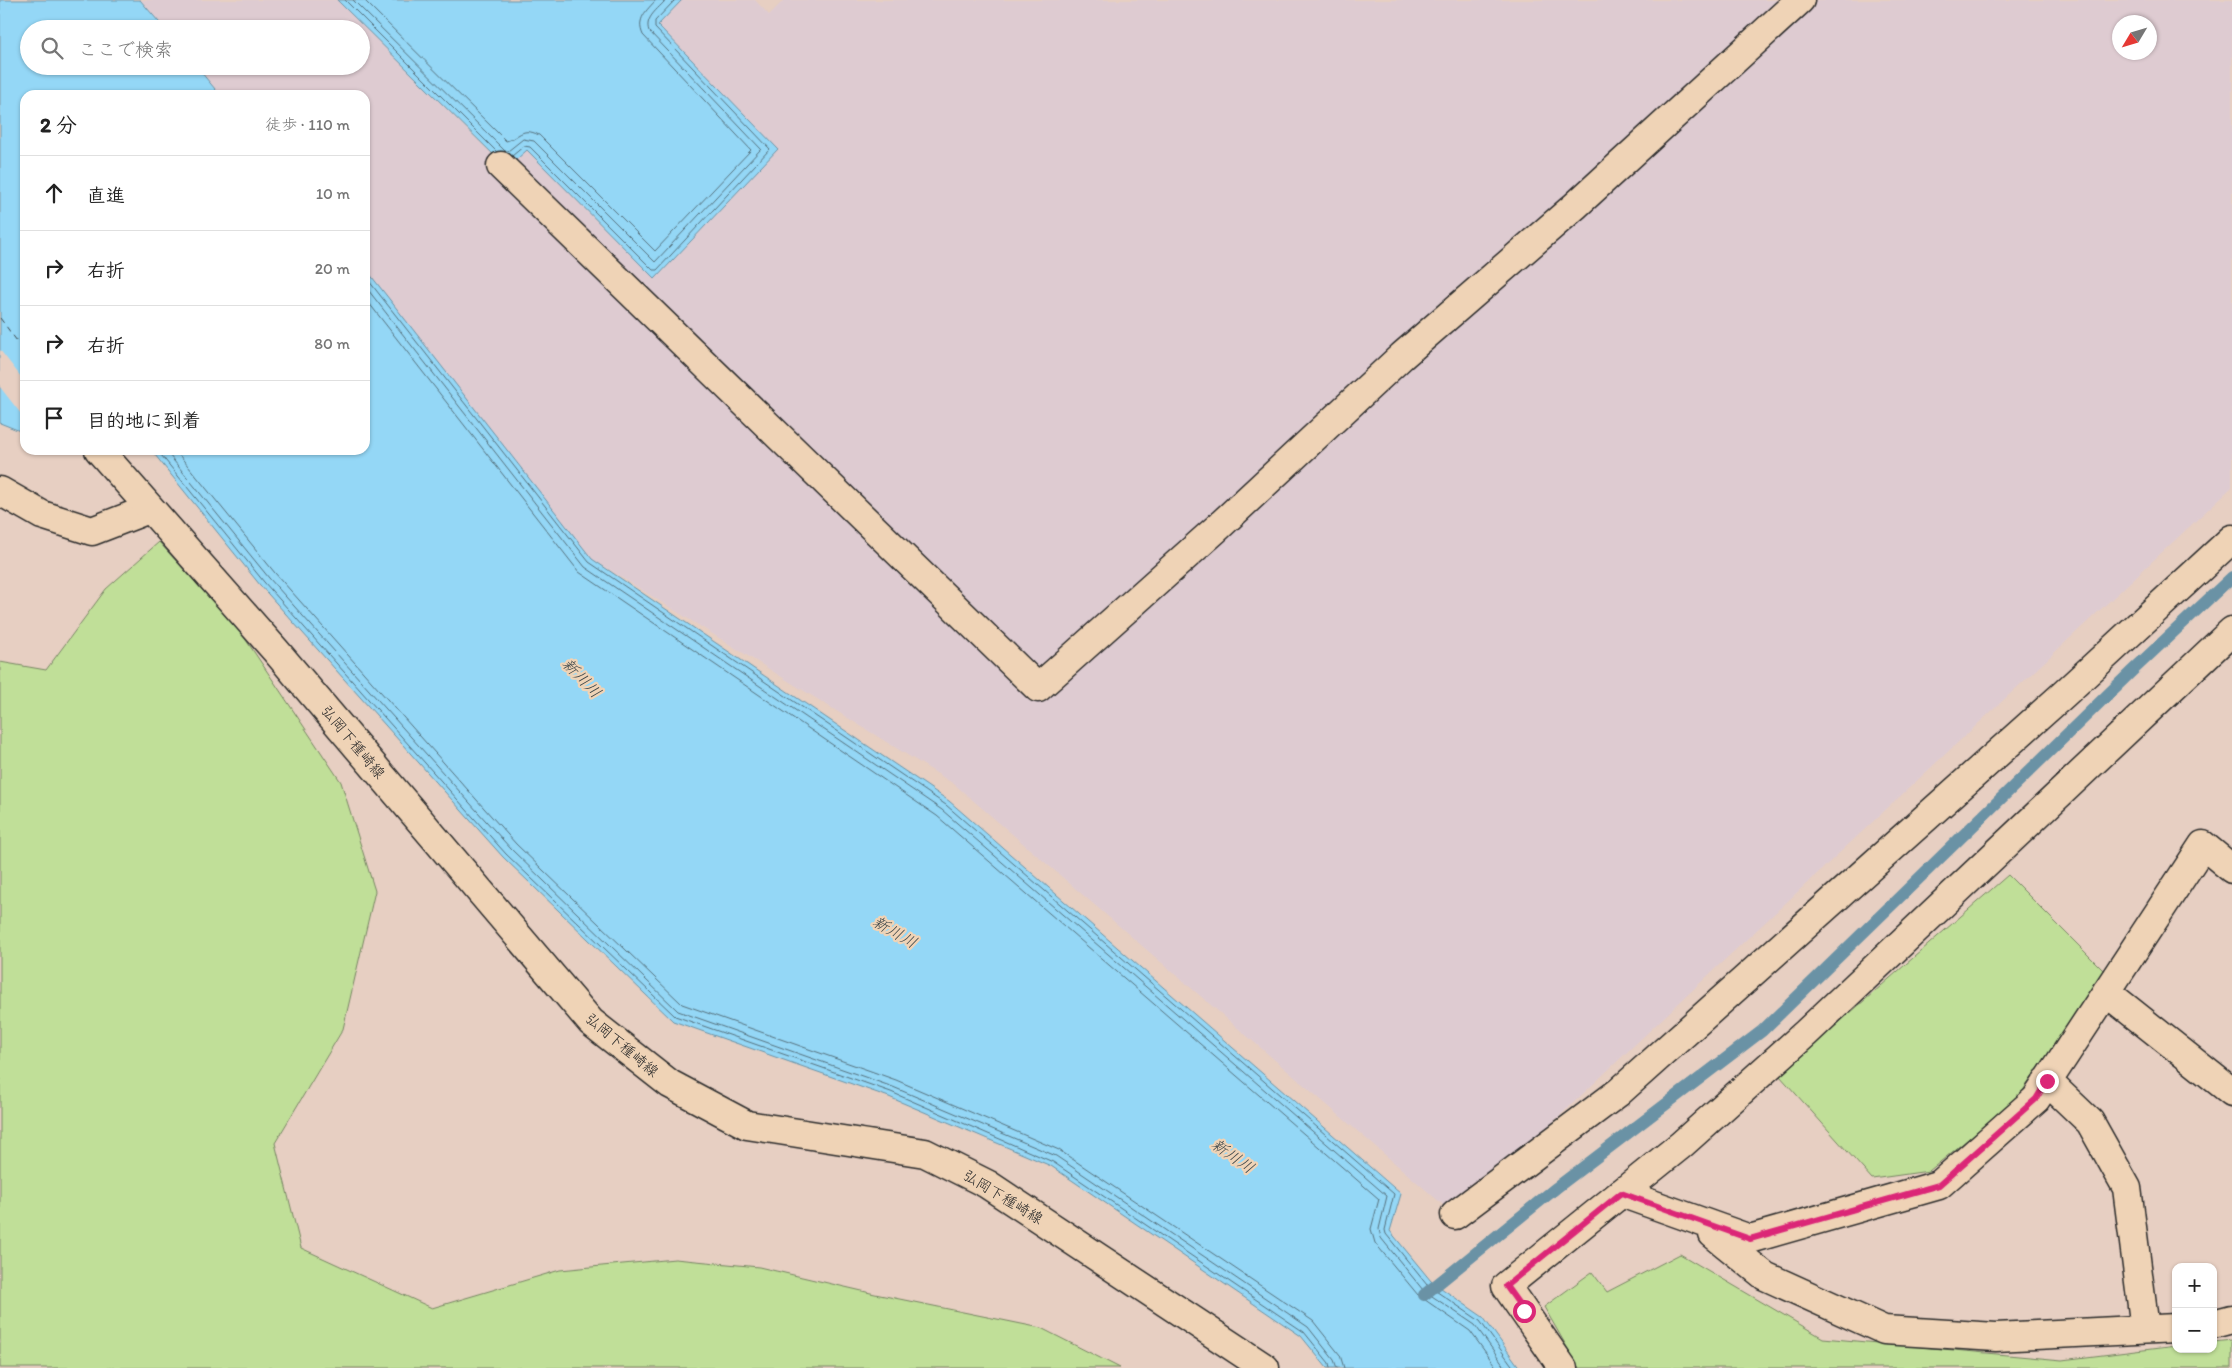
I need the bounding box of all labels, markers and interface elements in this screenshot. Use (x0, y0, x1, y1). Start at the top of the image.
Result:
north arrow (2112, 15, 2157, 60)
search box (20, 20, 370, 75)
icon: search (38, 34, 66, 62)
text: ここで検索 (78, 38, 173, 61)
text: 2 分 (40, 112, 77, 137)
text: 徒歩 · 110 m (265, 115, 350, 134)
icon: ahead (40, 179, 68, 207)
text: 直進 (87, 184, 125, 207)
text: 10 m (316, 184, 350, 203)
icon: right (40, 254, 68, 282)
text: 右折 (87, 259, 125, 282)
text: 20 m (315, 259, 350, 278)
icon: right (40, 329, 68, 357)
text: 右折 (87, 334, 125, 357)
text: 80 m (314, 334, 350, 353)
icon: arrive (40, 404, 68, 432)
text: 目的地に到着 (87, 409, 201, 432)
water label: 新川川 (558, 654, 606, 702)
street label: 弘岡下種崎線 (317, 702, 389, 782)
water label: 新川川 (869, 912, 921, 952)
street label: 弘岡下種崎線 (582, 1009, 662, 1081)
route end (2036, 1070, 2059, 1093)
water label: 新川川 (1208, 1134, 1258, 1178)
street label: 弘岡下種崎線 (960, 1166, 1046, 1228)
map controls (2172, 1263, 2217, 1353)
button: + (2172, 1263, 2217, 1308)
route start (1513, 1300, 1536, 1323)
button: − (2172, 1308, 2217, 1353)

